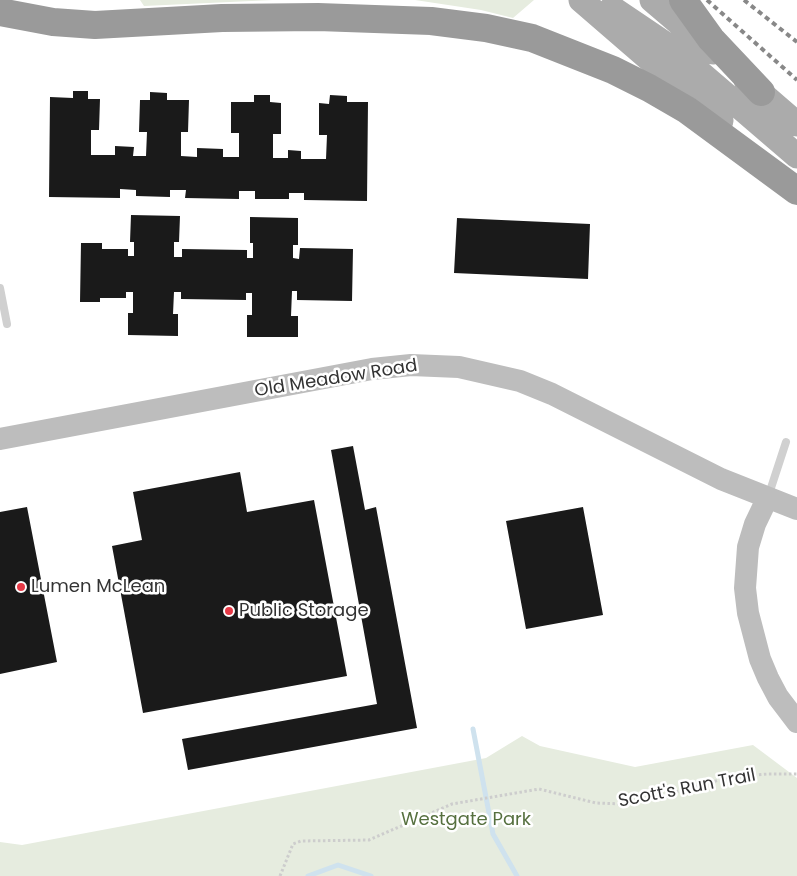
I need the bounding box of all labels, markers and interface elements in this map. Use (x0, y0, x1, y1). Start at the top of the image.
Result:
street label: Old Meadow Road (253, 355, 419, 403)
place label: Lumen McLean (31, 576, 165, 598)
marker: Lumen McLean (15, 581, 27, 593)
place label: Public Storage (239, 600, 369, 622)
marker: Public Storage (223, 605, 235, 617)
street label: Scott's Run Trail (616, 765, 758, 813)
park label: Westgate Park (401, 809, 531, 831)

